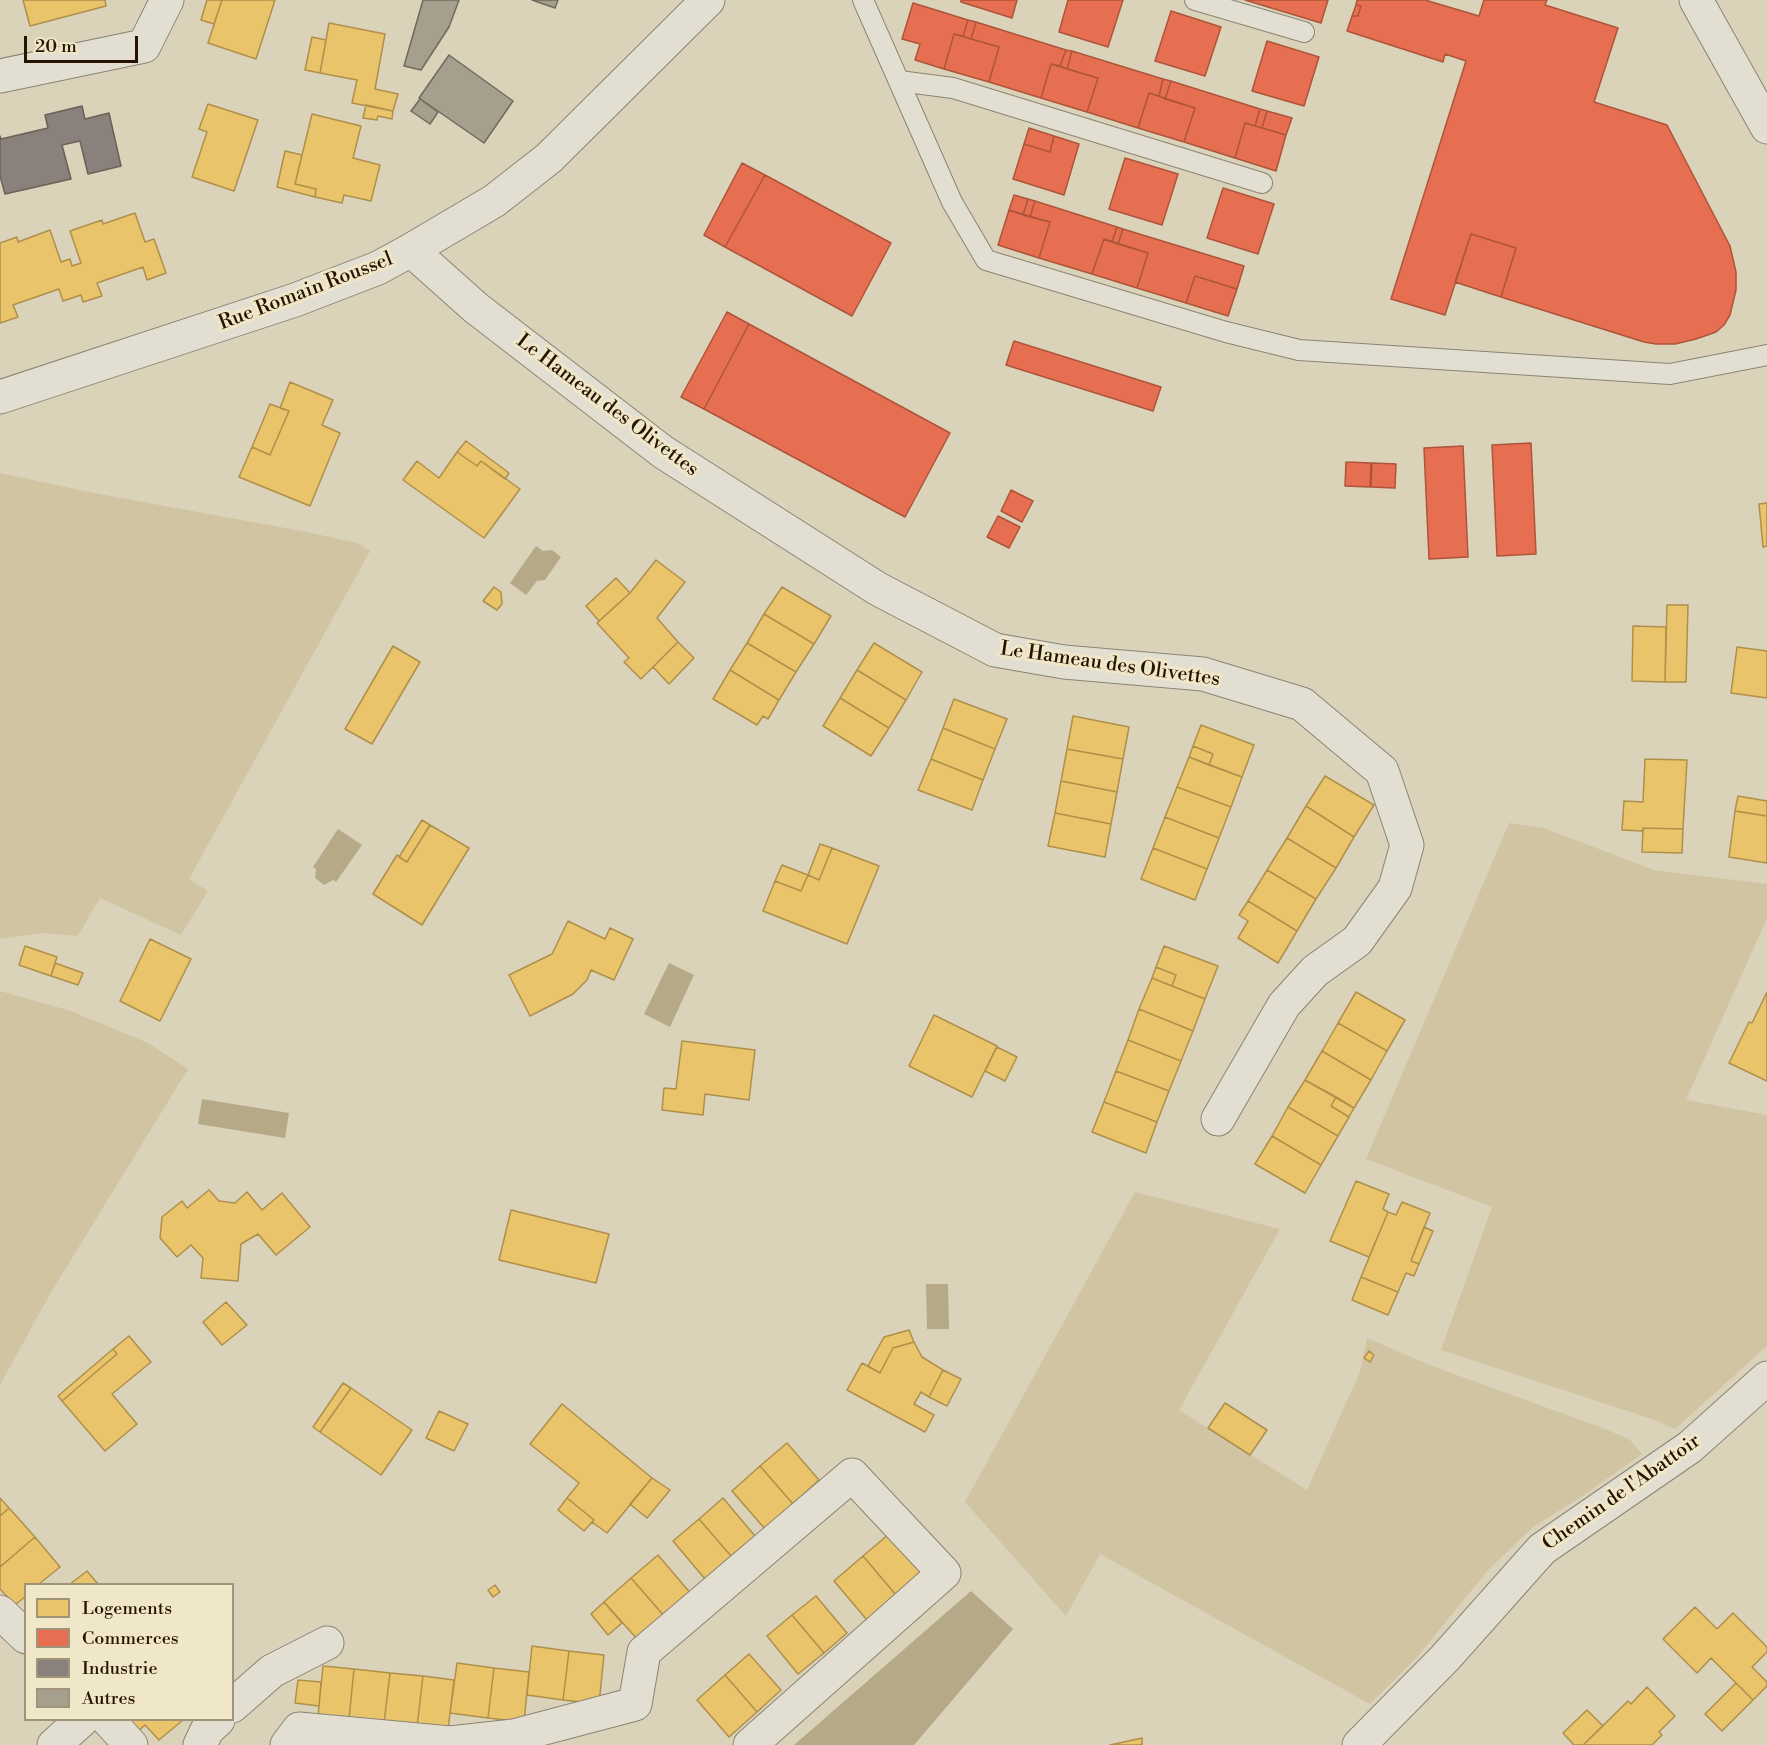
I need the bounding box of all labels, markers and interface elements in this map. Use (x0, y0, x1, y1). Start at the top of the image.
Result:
scale bar (27, 24, 141, 62)
text: 20 m (35, 35, 77, 58)
street label: Rue Romain Roussel (216, 248, 396, 336)
street label: Le Hameau des Olivettes (511, 330, 703, 482)
street label: Le Hameau des Olivettes (998, 638, 1222, 692)
street label: Chemin de l'Abattoir (1538, 1429, 1706, 1557)
legend (24, 1583, 234, 1721)
text: Logements (82, 1597, 172, 1620)
text: Commerces (82, 1627, 179, 1650)
text: Industrie (82, 1657, 158, 1680)
text: Autres (82, 1687, 135, 1710)

